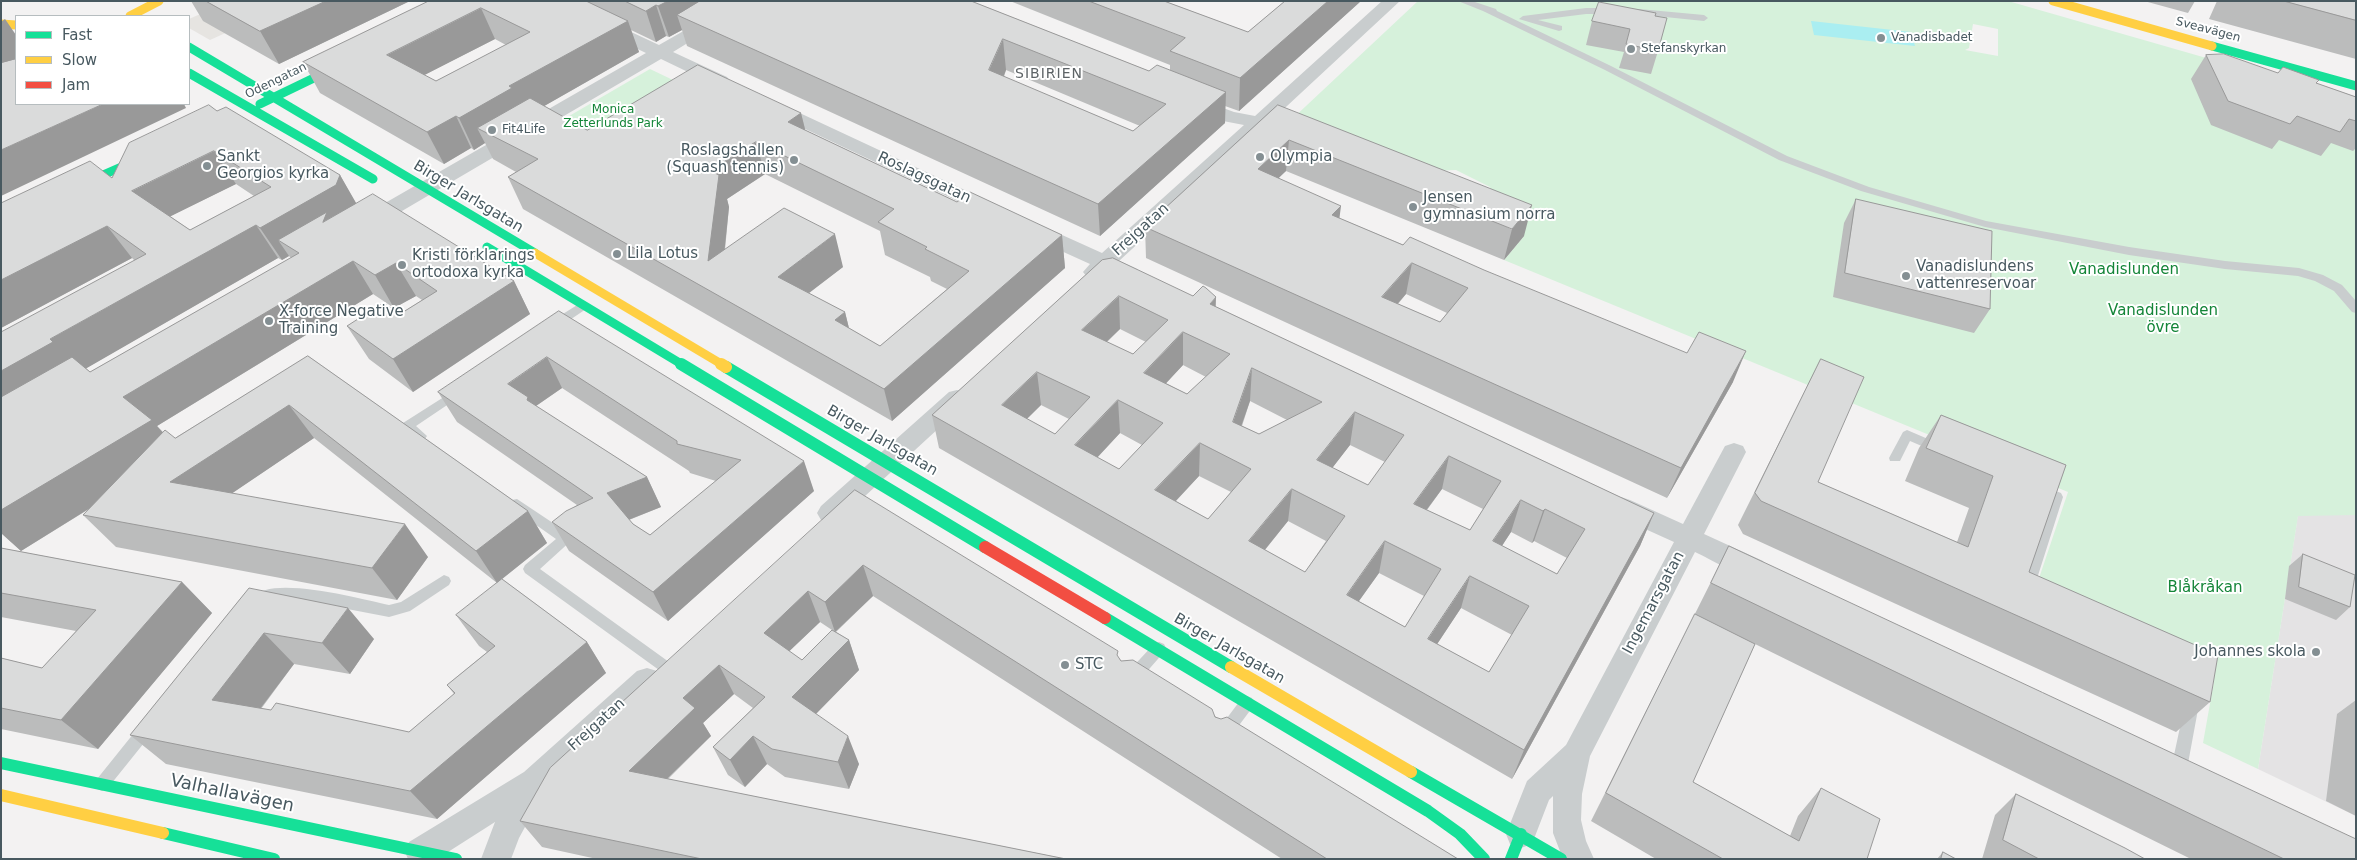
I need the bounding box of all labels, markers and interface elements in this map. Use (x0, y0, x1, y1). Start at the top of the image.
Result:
street label: Sveavägen (2174, 14, 2242, 46)
legend (15, 15, 190, 105)
text: Fast (62, 26, 92, 44)
place label: Vanadisbadet (1891, 31, 1972, 45)
marker: Vanadisbadet (1875, 32, 1887, 44)
place label: Stefanskyrkan (1641, 42, 1726, 56)
marker: Stefanskyrkan (1625, 43, 1637, 55)
text: Slow (62, 51, 97, 69)
street label: Odengatan (243, 60, 309, 102)
district label: SIBIRIEN (1014, 66, 1084, 82)
text: Jam (62, 76, 90, 94)
park label: Monica Zetterlunds Park (563, 103, 663, 131)
place label: Fit4Life (502, 123, 545, 137)
marker: Fit4Life (486, 124, 498, 136)
place label: Roslagshallen (Squash tennis) (666, 142, 784, 177)
place label: Sankt Georgios kyrka (217, 148, 329, 183)
place label: Olympia (1270, 148, 1332, 166)
street label: Roslagsgatan (875, 149, 973, 207)
marker: Olympia (1254, 151, 1266, 163)
marker: Roslagshallen (Squash tennis) (788, 154, 800, 166)
street label: Birger Jarlsgatan (410, 157, 526, 237)
marker: Sankt Georgios kyrka (201, 160, 213, 172)
place label: Jensen gymnasium norra (1423, 189, 1556, 224)
street label: Frejgatan (1109, 200, 1173, 260)
marker: Jensen gymnasium norra (1407, 201, 1419, 213)
place label: Lila Lotus (627, 245, 698, 263)
place label: Kristi förklarings ortodoxa kyrka (412, 247, 535, 282)
marker: Lila Lotus (611, 248, 623, 260)
place label: Vanadislundens vattenreservoar (1916, 258, 2036, 293)
marker: Kristi förklarings ortodoxa kyrka (396, 259, 408, 271)
park label: Vanadislunden (2069, 261, 2179, 279)
marker: Vanadislundens vattenreservoar (1900, 270, 1912, 282)
park label: Vanadislunden övre (2108, 302, 2218, 337)
place label: X-force Negative Training (279, 303, 404, 338)
marker: X-force Negative Training (263, 315, 275, 327)
street label: Birger Jarlsgatan (823, 402, 941, 480)
street label: Ingemarsgatan (1619, 549, 1689, 657)
park label: Blåkråkan (2168, 579, 2242, 597)
street label: Birger Jarlsgatan (1170, 610, 1288, 688)
place label: Johannes skola (2194, 643, 2306, 661)
marker: Johannes skola (2310, 646, 2322, 658)
place label: STC (1075, 656, 1103, 674)
marker: STC (1059, 659, 1071, 671)
street label: Frejgatan (565, 695, 629, 755)
street label: Valhallavägen (168, 770, 296, 818)

